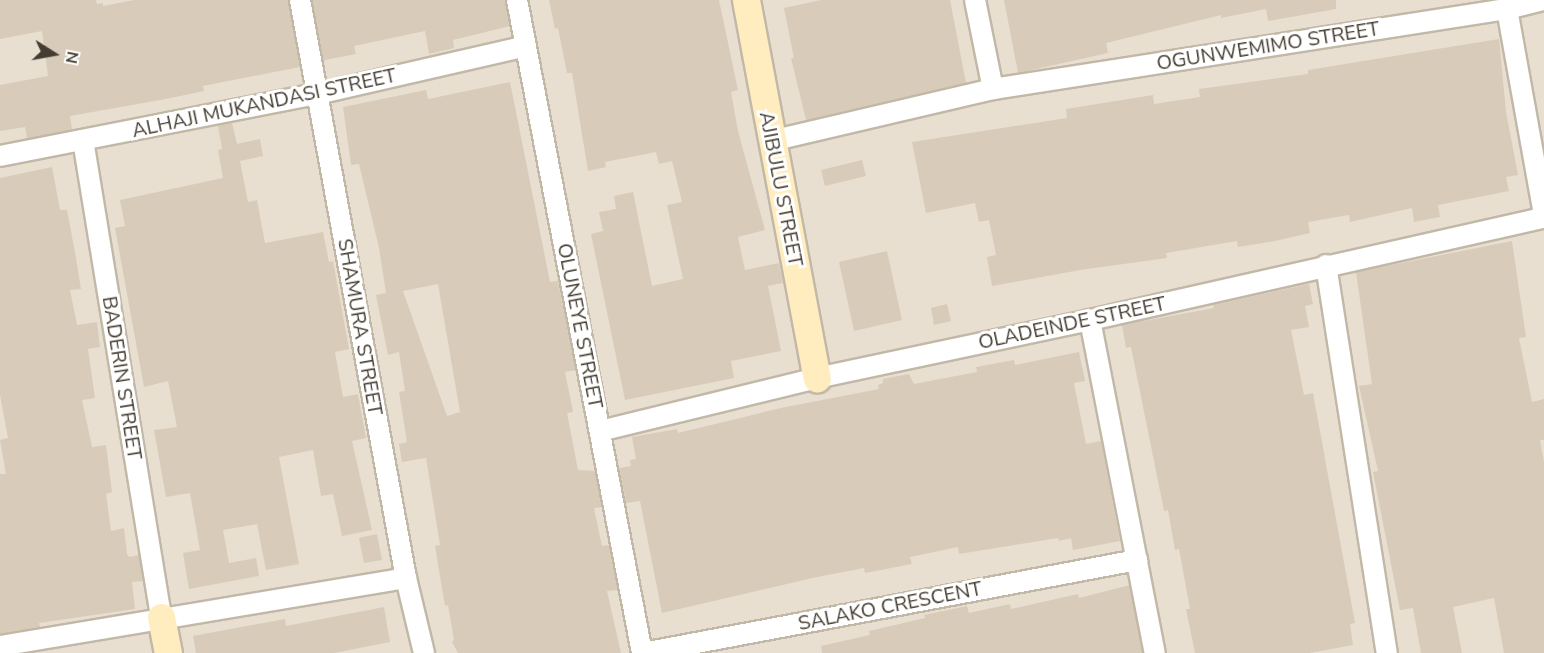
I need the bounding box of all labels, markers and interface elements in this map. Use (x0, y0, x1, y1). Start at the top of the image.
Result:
street label: OGUNWEMIMO STREET (1155, 17, 1381, 75)
north arrow (24, 24, 84, 84)
text: N (60, 49, 84, 65)
street label: ALHAJI MUKANDASI STREET (130, 63, 398, 143)
street label: AJIBULU STREET (754, 110, 808, 268)
street label: SHAMURA STREET (333, 237, 387, 417)
street label: OLUNEYE STREET (552, 241, 608, 411)
street label: OLADEINDE STREET (976, 291, 1168, 355)
street label: BADERIN STREET (97, 294, 147, 462)
street label: SALAKO CRESCENT (796, 576, 984, 636)

